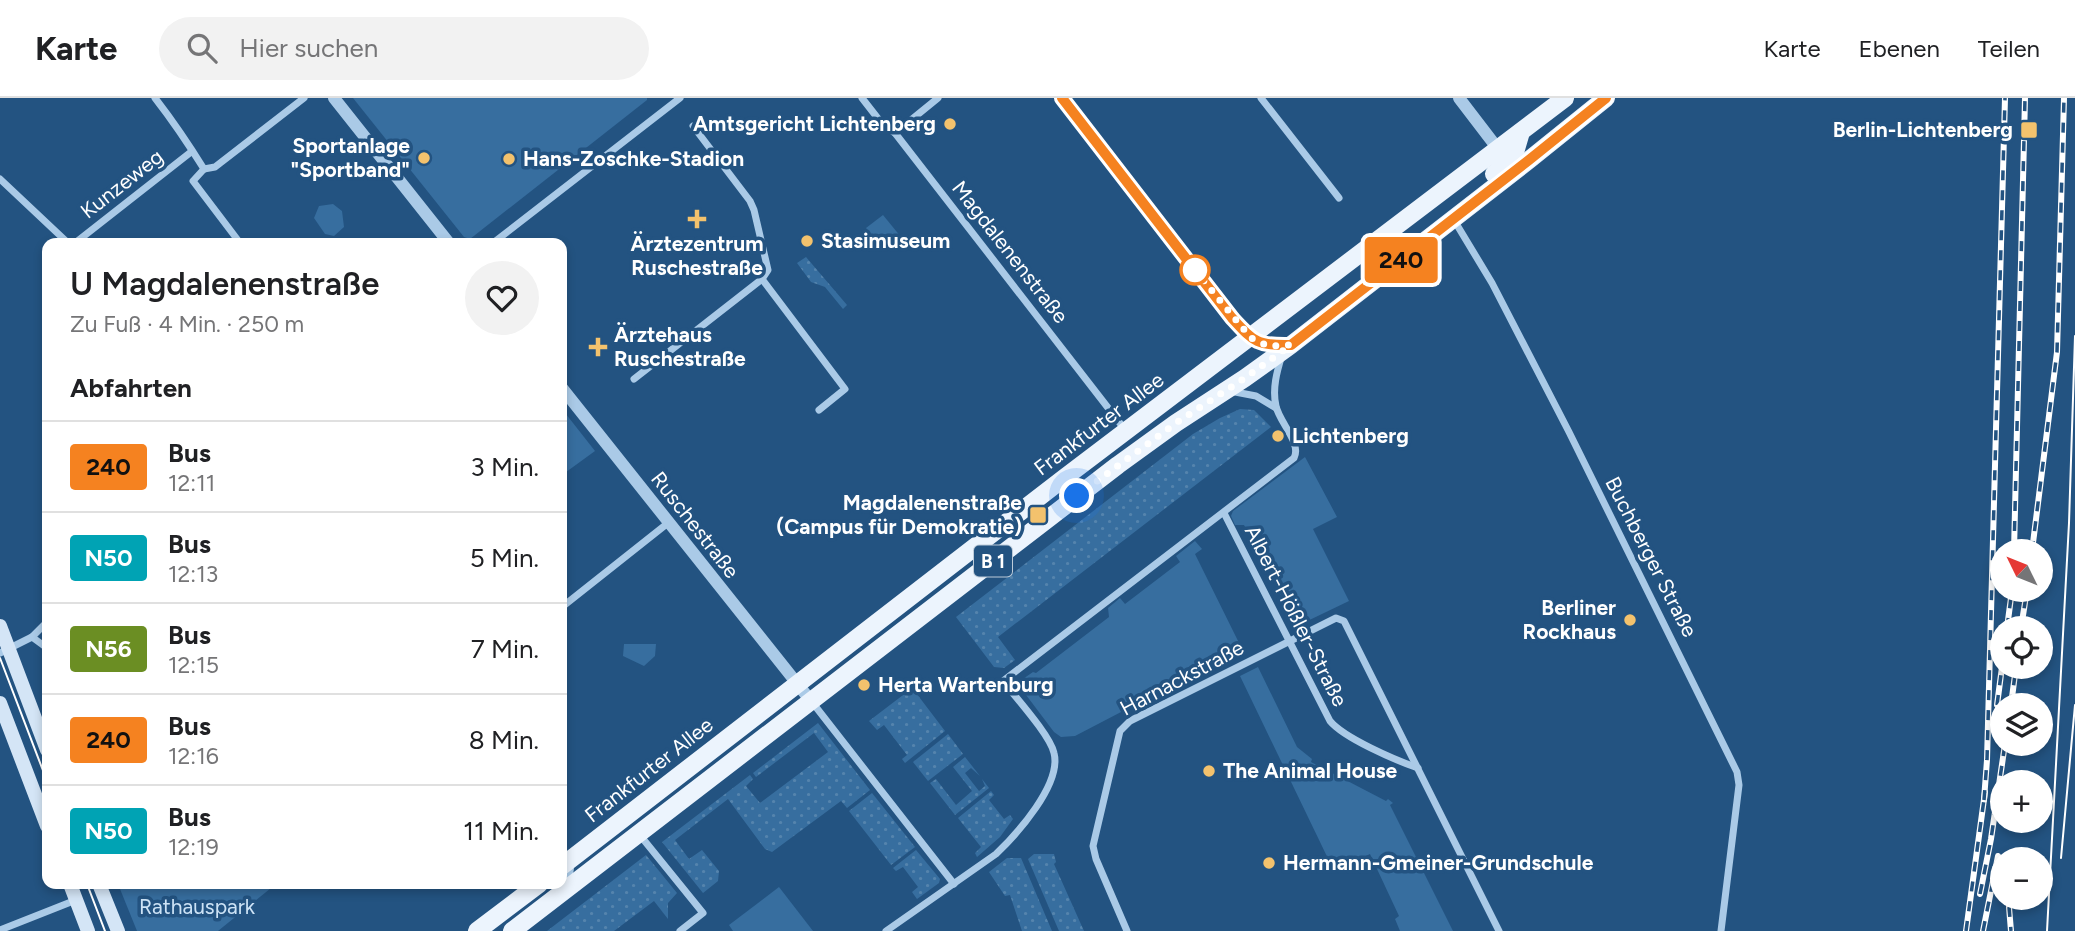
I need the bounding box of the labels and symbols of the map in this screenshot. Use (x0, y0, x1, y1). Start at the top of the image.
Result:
place label: Amtsgericht Lichtenberg (693, 111, 936, 136)
marker: Amtsgericht Lichtenberg (942, 116, 958, 132)
place label: Berlin-Lichtenberg (1833, 117, 2013, 142)
marker: Berlin-Lichtenberg (2019, 120, 2039, 140)
place label: Sportanlage "Sportband" (291, 133, 410, 182)
street label: Kunzeweg (75, 144, 168, 224)
place label: Hans-Zoschke-Stadion (523, 146, 744, 171)
marker: Sportanlage "Sportband" (416, 150, 432, 166)
marker: Hans-Zoschke-Stadion (501, 151, 517, 167)
street label: Magdalenenstraße (947, 176, 1074, 328)
marker: Ärztezentrum Ruschestraße (687, 209, 707, 229)
place label: Stasimuseum (821, 228, 950, 253)
place label: Ärztezentrum Ruschestraße (630, 231, 764, 280)
marker: Stasimuseum (799, 233, 815, 249)
line badge: 240 (1361, 237, 1441, 283)
unlabelled marker (1180, 255, 1210, 285)
place label: Ärztehaus Ruschestraße (614, 322, 746, 371)
marker: Ärztehaus Ruschestraße (588, 337, 608, 357)
street label: Frankfurter Allee (1029, 367, 1168, 480)
place label: Lichtenberg (1292, 423, 1409, 448)
marker: Lichtenberg (1270, 428, 1286, 444)
street label: Ruschestraße (646, 467, 745, 583)
street label: Buchberger Straße (1600, 472, 1703, 641)
your location (1059, 478, 1094, 513)
place label: Magdalenenstraße (Campus für Demokratie) (776, 490, 1022, 539)
marker: Magdalenenstraße (Campus für Demokratie) (1028, 505, 1048, 525)
street label: Albert-Hößler-Straße (1240, 521, 1353, 711)
north arrow (1990, 539, 2053, 602)
road number: B 1 (974, 545, 1012, 576)
place label: Berliner Rockhaus (1523, 595, 1616, 644)
marker: Berliner Rockhaus (1622, 612, 1638, 628)
street label: Harnackstraße (1116, 635, 1248, 721)
place label: Herta Wartenburg (878, 672, 1054, 697)
marker: Herta Wartenburg (856, 677, 872, 693)
street label: Frankfurter Allee (580, 712, 718, 827)
place label: The Animal House (1223, 758, 1398, 783)
marker: The Animal House (1201, 763, 1217, 779)
place label: Hermann-Gmeiner-Grundschule (1283, 850, 1594, 875)
marker: Hermann-Gmeiner-Grundschule (1261, 855, 1277, 871)
park label: Rathauspark (139, 894, 256, 919)

